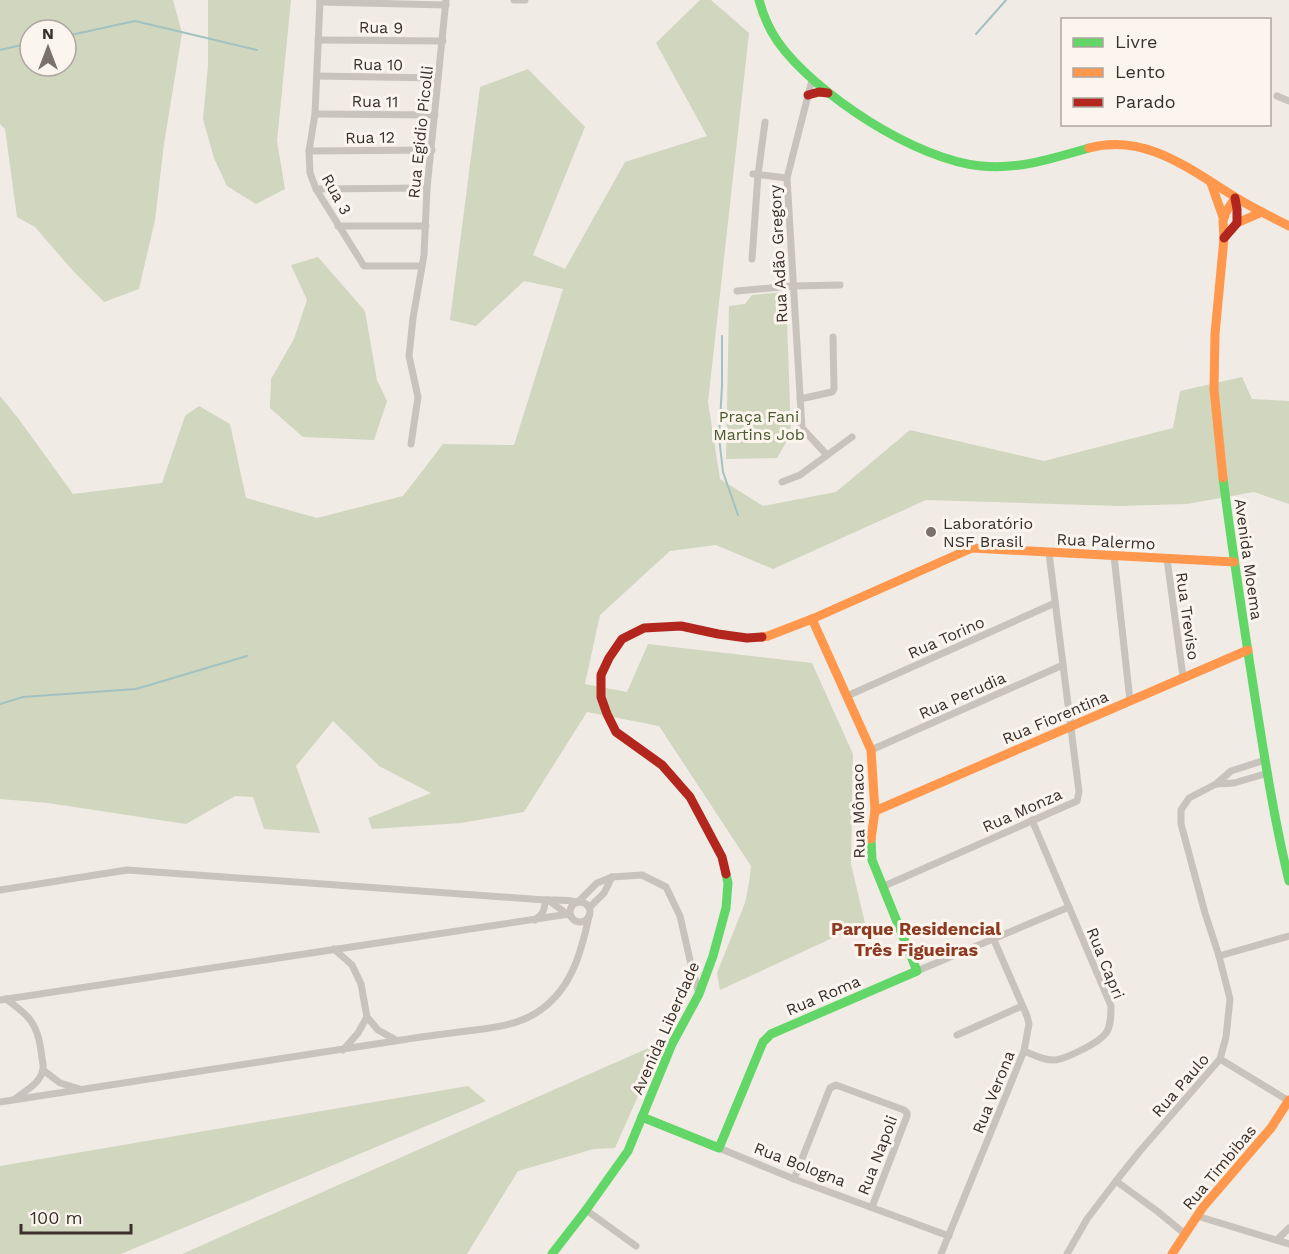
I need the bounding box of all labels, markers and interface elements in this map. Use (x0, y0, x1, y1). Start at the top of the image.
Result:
north arrow (18, 18, 78, 78)
street label: Rua 9 (359, 18, 403, 37)
legend (1061, 18, 1271, 126)
text: N (42, 24, 54, 43)
text: Livre (1115, 31, 1157, 52)
street label: Rua 10 (353, 55, 403, 74)
text: Lento (1115, 61, 1165, 82)
street label: Rua Egidio Picolli (404, 65, 437, 199)
text: Parado (1115, 91, 1176, 112)
street label: Rua 11 (352, 92, 398, 111)
street label: Rua 12 (345, 128, 395, 147)
street label: Rua 3 (318, 170, 355, 218)
street label: Rua Adão Gregory (765, 184, 792, 324)
park label: Praça Fani Martins Job (713, 407, 805, 444)
street label: Avenida Moema (1231, 497, 1266, 621)
place label: Laboratório NSF Brasil (943, 514, 1033, 551)
marker: Laboratório NSF Brasil (924, 525, 938, 539)
street label: Rua Palermo (1056, 529, 1156, 554)
street label: Rua Treviso (1172, 571, 1203, 661)
street label: Rua Torino (905, 612, 987, 663)
street label: Rua Perudia (916, 668, 1009, 723)
street label: Rua Fiorentina (999, 687, 1111, 748)
street label: Rua Mônaco (848, 763, 869, 859)
street label: Rua Monza (979, 784, 1065, 836)
district label: Parque Residencial Três Figueiras (831, 918, 1001, 960)
street label: Rua Capri (1083, 925, 1128, 1002)
street label: Avenida Liberdade (628, 959, 703, 1098)
street label: Rua Roma (783, 971, 863, 1020)
street label: Rua Verona (968, 1048, 1019, 1136)
street label: Rua Paulo (1148, 1050, 1213, 1121)
street label: Rua Napoli (854, 1113, 901, 1198)
street label: Rua Timbibas (1178, 1121, 1260, 1214)
street label: Rua Bologna (751, 1138, 848, 1191)
scale bar (21, 1197, 130, 1235)
text: 100 m (30, 1207, 83, 1228)

